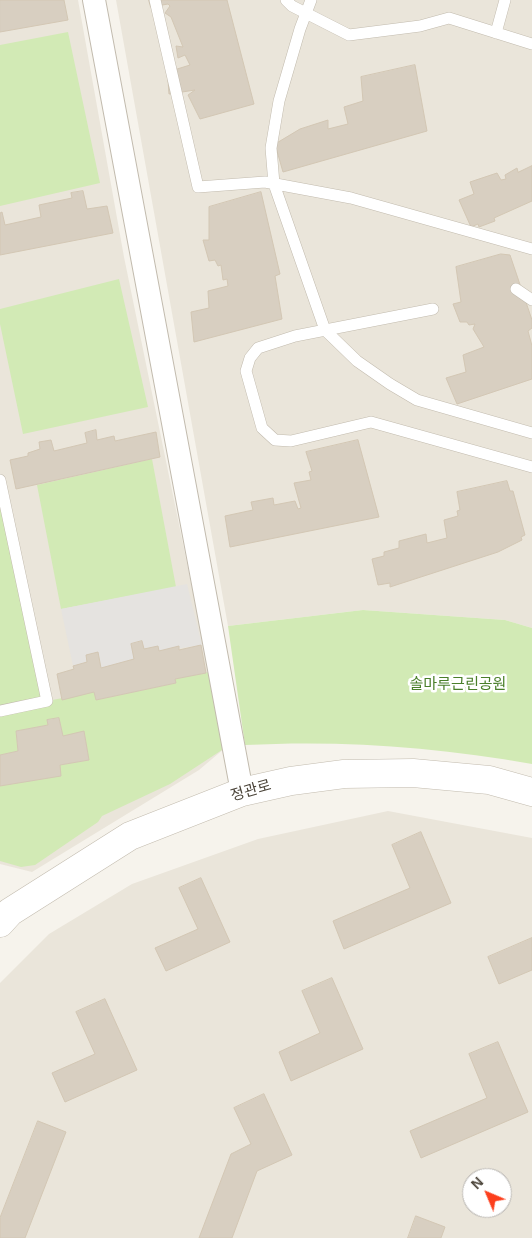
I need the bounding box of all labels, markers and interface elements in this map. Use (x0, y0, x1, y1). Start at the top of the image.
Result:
park label: 솔마루근린공원 (410, 676, 506, 694)
street label: 정관로 (229, 777, 273, 805)
north arrow (462, 1168, 512, 1218)
text: N (468, 1174, 486, 1192)

